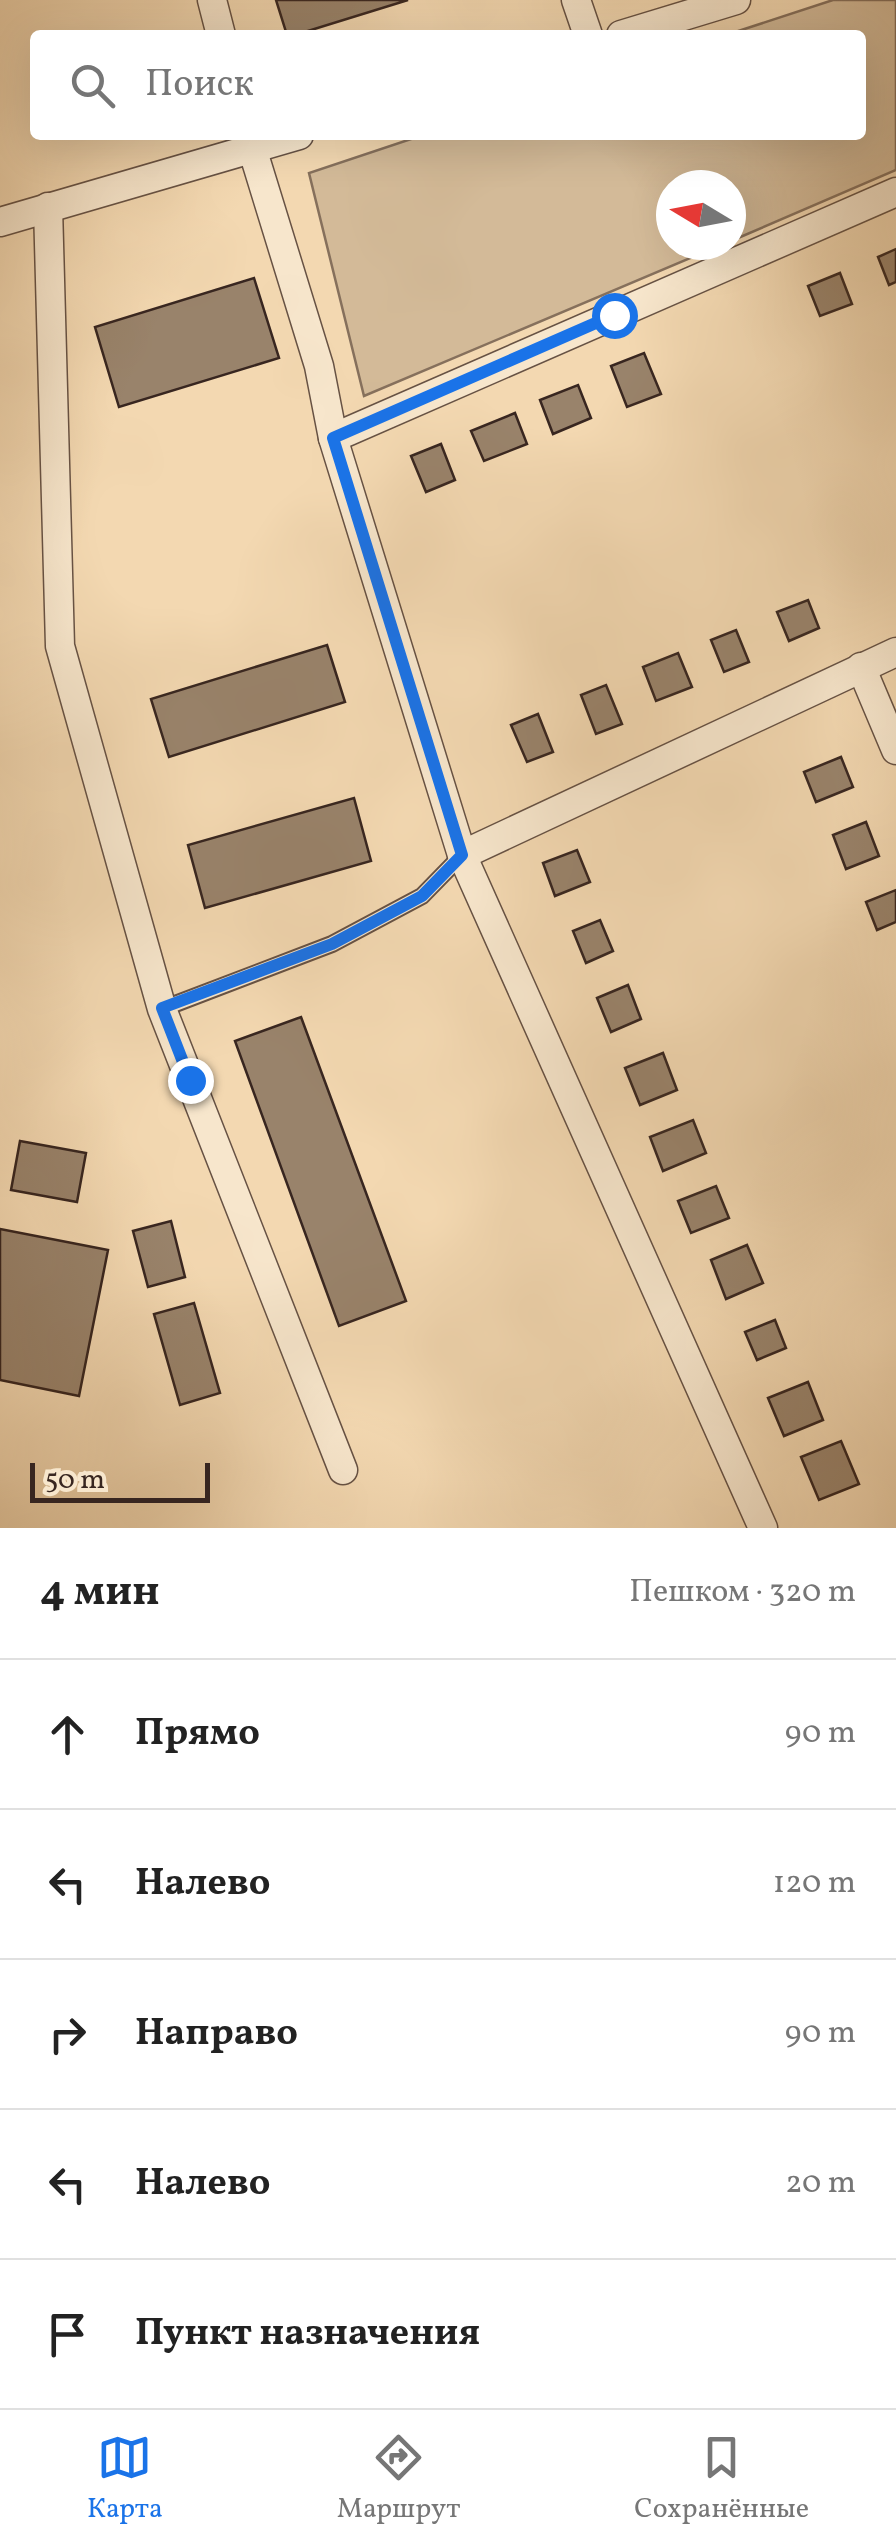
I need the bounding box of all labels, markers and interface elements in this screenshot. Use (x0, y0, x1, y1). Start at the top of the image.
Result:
search box (30, 30, 866, 140)
icon: search (65, 58, 120, 113)
text: Поиск (145, 59, 254, 112)
north arrow (656, 170, 746, 260)
route start (592, 293, 638, 339)
route end (168, 1058, 214, 1104)
scale bar (30, 1458, 210, 1502)
text: 50 m (45, 1461, 105, 1500)
text: 4 мин (40, 1564, 160, 1623)
text: Пешком · 320 m (629, 1571, 856, 1615)
icon: ahead (40, 1707, 95, 1762)
text: Прямо (135, 1708, 260, 1761)
text: 90 m (785, 1712, 856, 1756)
icon: left (40, 1857, 95, 1912)
text: Налево (135, 1858, 271, 1911)
text: 120 m (773, 1862, 856, 1906)
icon: right (40, 2007, 95, 2062)
text: Направо (135, 2008, 298, 2061)
text: 90 m (785, 2012, 856, 2056)
icon: left (40, 2157, 95, 2212)
text: Налево (135, 2158, 271, 2211)
text: 20 m (785, 2162, 856, 2206)
icon: arrive (40, 2307, 95, 2362)
text: Пункт назначения (135, 2308, 480, 2361)
tab: Карта (87, 2430, 163, 2529)
tab: Маршрут (337, 2430, 460, 2529)
tab: Сохранённые (634, 2430, 809, 2529)

